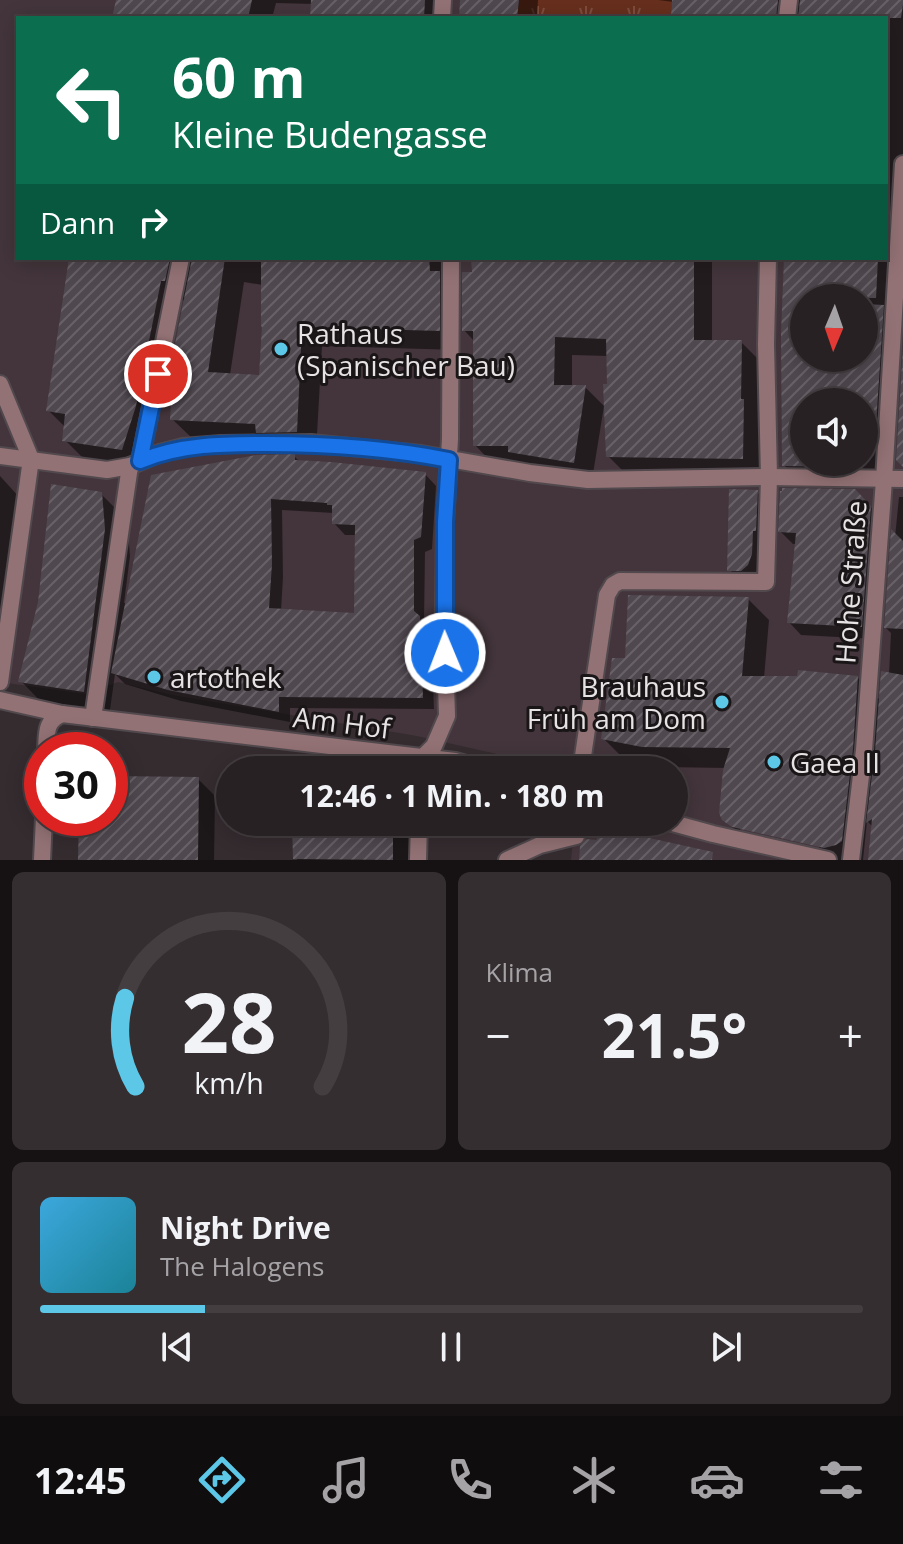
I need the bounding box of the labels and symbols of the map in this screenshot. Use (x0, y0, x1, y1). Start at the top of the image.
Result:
north arrow (790, 284, 878, 372)
place label: Rathaus (Spanischer Bau) (297, 314, 515, 384)
pin (124, 340, 192, 408)
marker: Rathaus (Spanischer Bau) (272, 340, 290, 358)
street label: Hohe Straße (825, 499, 875, 665)
position arrow (403, 611, 487, 695)
place label: artothek (170, 658, 282, 696)
place label: Brauhaus Früh am Dom (527, 667, 706, 737)
marker: artothek (145, 668, 163, 686)
marker: Brauhaus Früh am Dom (713, 693, 731, 711)
street label: Am Hof (291, 697, 394, 747)
speed limit sign: 30 (24, 732, 128, 836)
place label: Gaea II (790, 743, 880, 781)
marker: Gaea II (765, 753, 783, 771)

